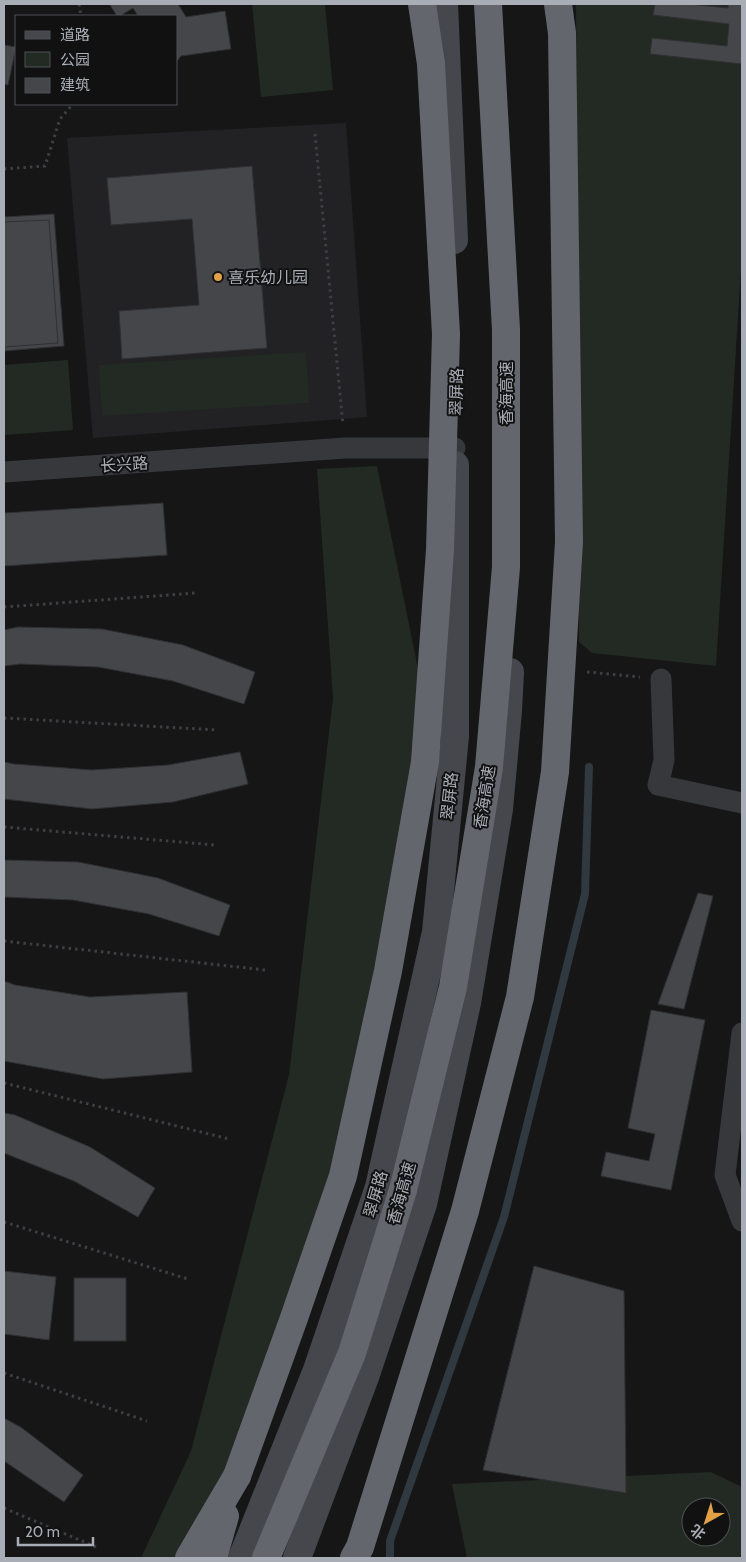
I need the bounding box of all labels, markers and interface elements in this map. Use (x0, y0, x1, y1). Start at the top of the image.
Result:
legend (15, 15, 178, 105)
text: 道路 (60, 26, 90, 44)
text: 公园 (60, 51, 90, 69)
text: 建筑 (60, 76, 90, 94)
place label: 喜乐幼儿园 (228, 268, 308, 287)
marker: 喜乐幼儿园 (212, 271, 224, 283)
street label: 香海高速 (497, 361, 516, 425)
street label: 翠屏路 (447, 368, 466, 416)
street label: 长兴路 (99, 453, 149, 476)
street label: 香海高速 (470, 764, 499, 830)
street label: 翠屏路 (438, 771, 461, 821)
street label: 香海高速 (384, 1160, 419, 1227)
street label: 翠屏路 (360, 1168, 391, 1220)
north arrow (681, 1497, 731, 1547)
scale bar (18, 1514, 92, 1546)
text: 北 (687, 1521, 709, 1544)
text: 20 m (25, 1523, 60, 1541)

